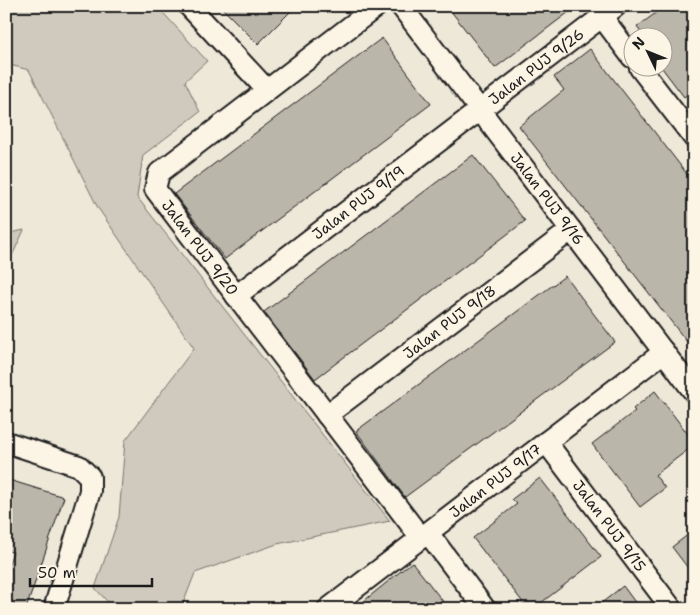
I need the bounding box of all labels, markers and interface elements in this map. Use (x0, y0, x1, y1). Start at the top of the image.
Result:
street label: Jalan PUJ 9/26 (485, 24, 588, 109)
north arrow (622, 28, 672, 78)
text: N (628, 33, 649, 53)
street label: Jalan PUJ 9/16 (506, 148, 589, 249)
street label: Jalan PUJ 9/19 (308, 161, 409, 244)
street label: Jalan PUJ 9/20 (157, 196, 243, 300)
street label: Jalan PUJ 9/18 (399, 280, 500, 364)
street label: Jalan PUJ 9/17 (446, 439, 546, 522)
street label: Jalan PUJ 9/15 (568, 476, 650, 576)
scale bar (30, 555, 152, 587)
text: 50 m (38, 563, 76, 583)

